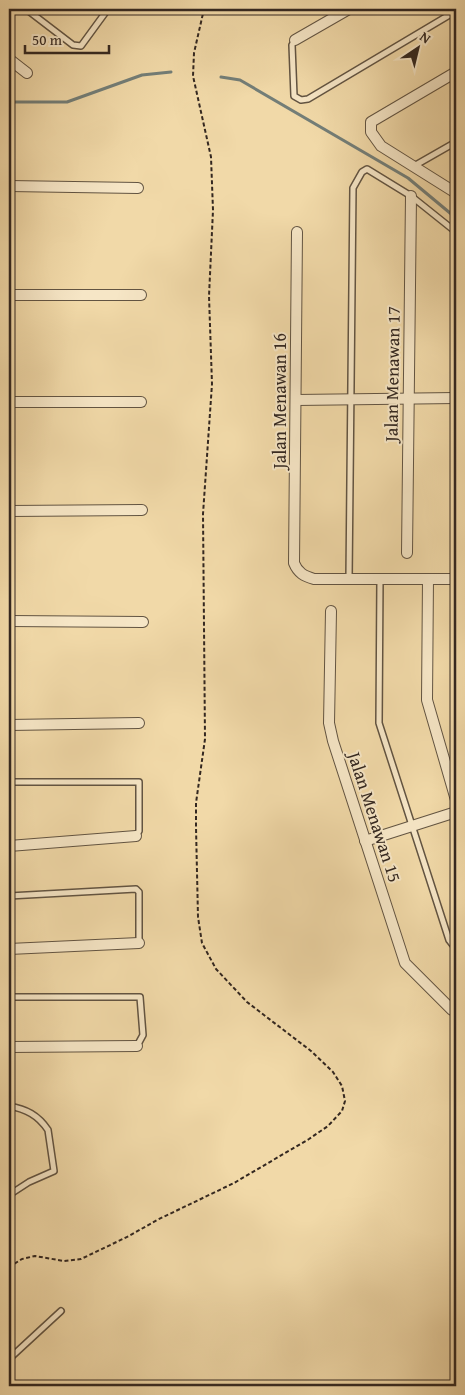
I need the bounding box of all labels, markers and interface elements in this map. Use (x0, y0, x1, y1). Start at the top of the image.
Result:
scale bar (25, 22, 109, 54)
north arrow (392, 22, 442, 72)
text: N (416, 26, 436, 49)
text: 50 m (32, 29, 63, 50)
street label: Jalan Menawan 17 (377, 306, 407, 444)
street label: Jalan Menawan 16 (266, 333, 293, 471)
street label: Jalan Menawan 15 (341, 746, 409, 886)

